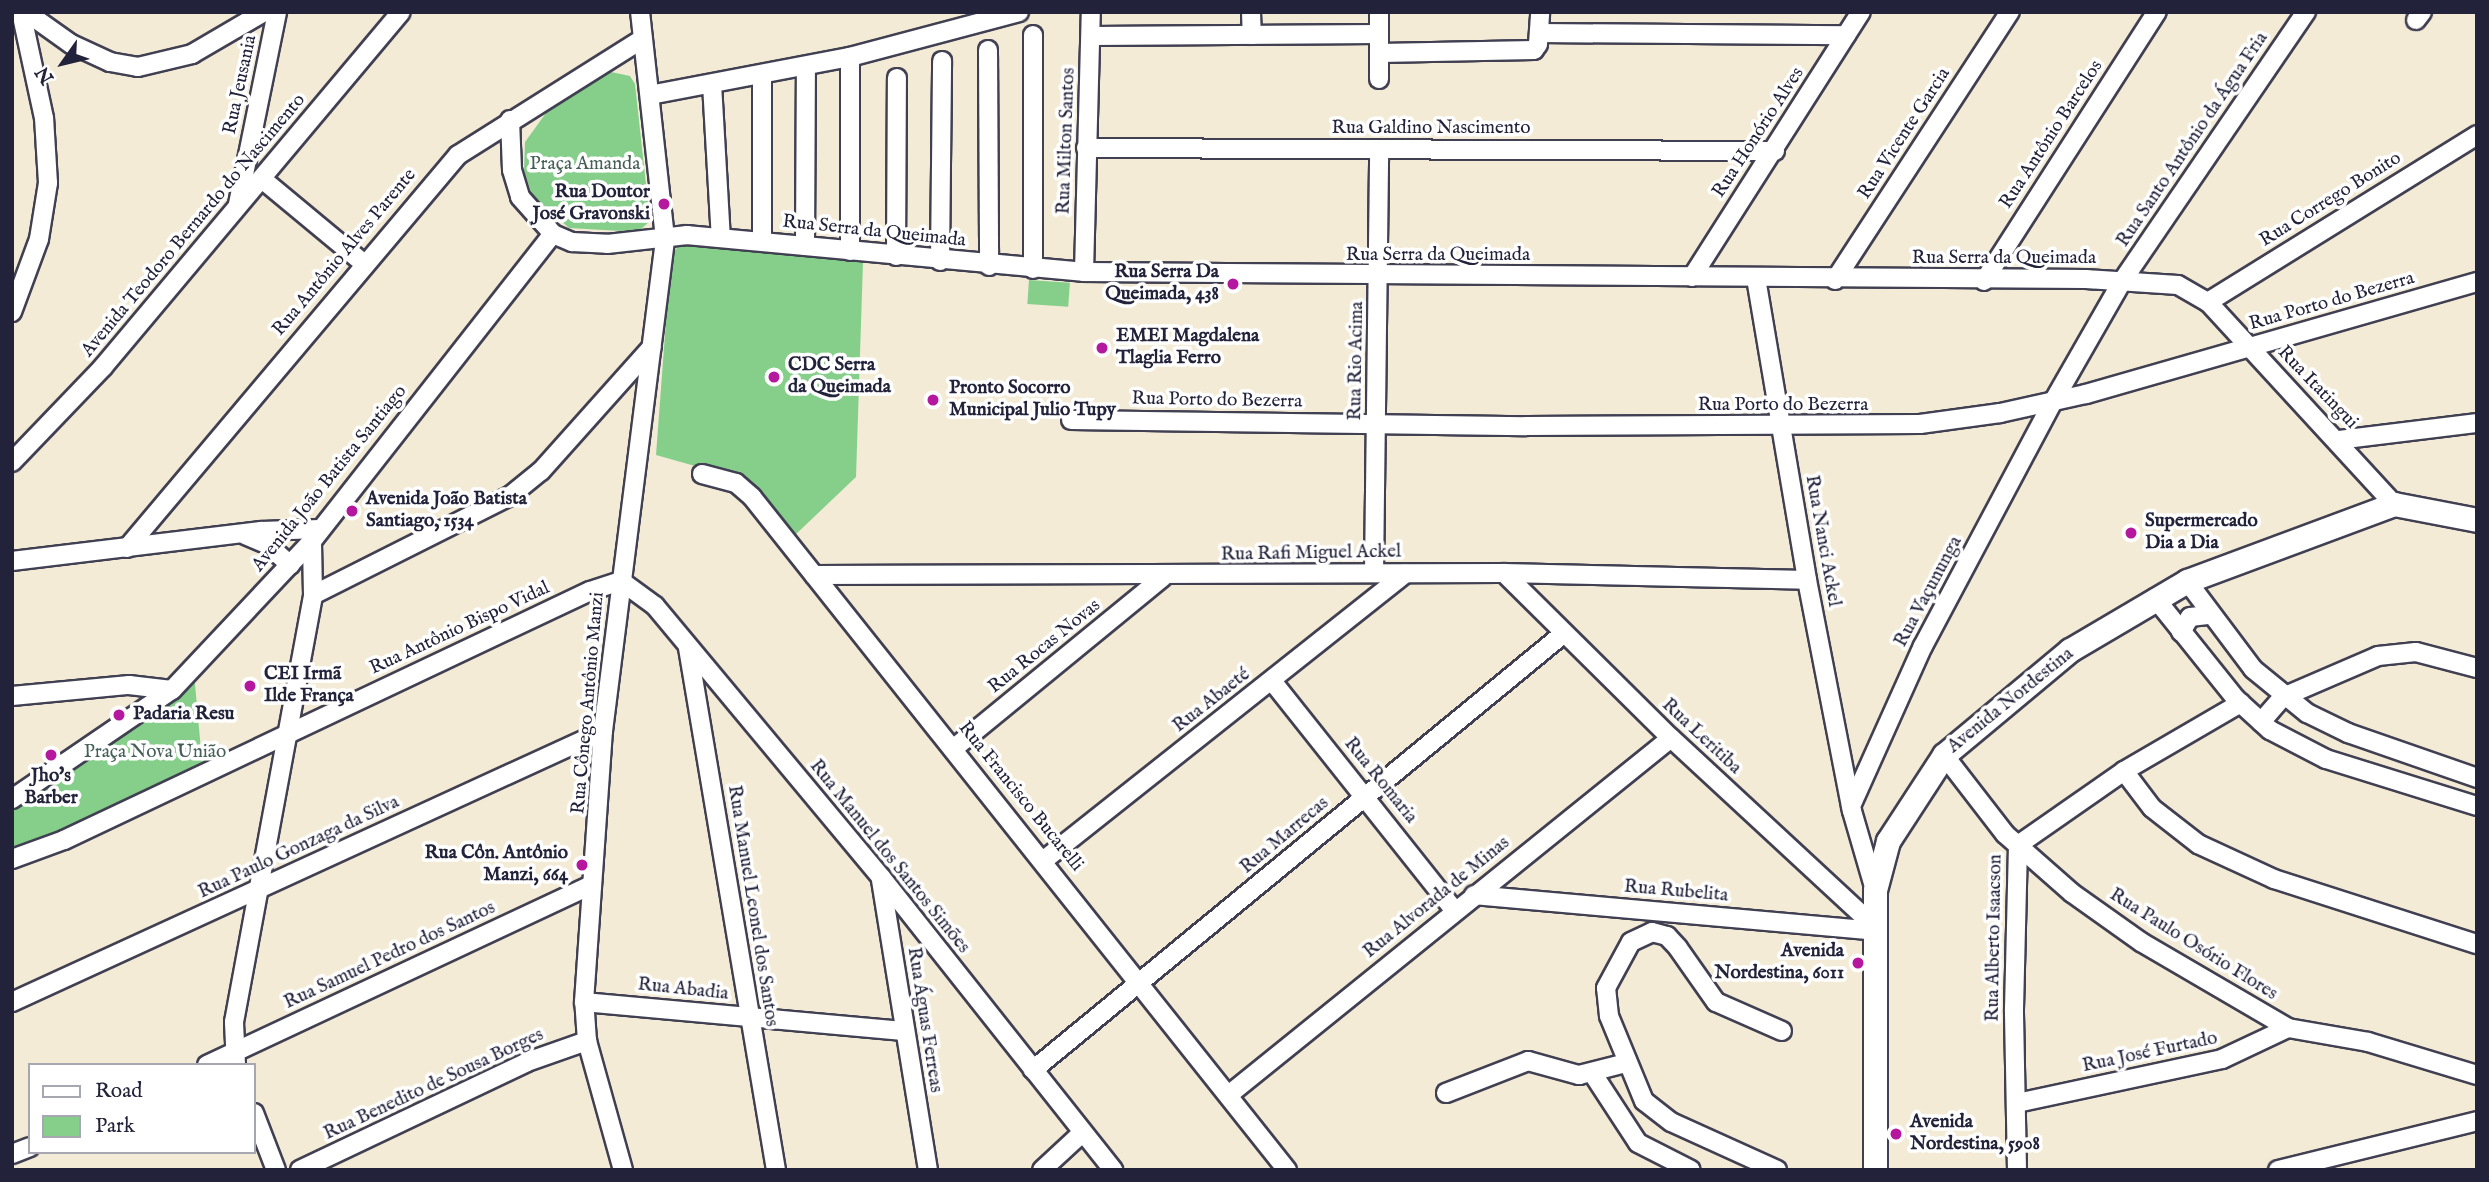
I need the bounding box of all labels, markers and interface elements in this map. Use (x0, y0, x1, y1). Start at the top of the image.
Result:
north arrow (28, 28, 98, 98)
street label: Rua Santo Antônio da Água Fria (2112, 28, 2274, 252)
street label: Rua Jeusania (219, 33, 263, 137)
street label: Rua Antônio Barcelos (1996, 57, 2108, 213)
text: N (31, 61, 60, 88)
street label: Rua Honório Alves (1708, 63, 1810, 203)
street label: Rua Vicente Garcia (1854, 64, 1956, 204)
street label: Rua Milton Santos (1053, 67, 1081, 215)
street label: Avenida Teodoro Bernardo do Nascimento (77, 90, 311, 362)
street label: Rua Galdino Nascimento (1332, 118, 1530, 140)
street label: Rua Corrego Bonito (2256, 147, 2406, 253)
park label: Praça Amanda (530, 154, 640, 176)
street label: Rua Antônio Alves Parente (268, 165, 422, 341)
place label: Rua Doutor José Gravonski (532, 182, 650, 226)
marker: Rua Doutor José Gravonski (656, 196, 672, 212)
street label: Rua Serra da Queimada (781, 211, 967, 253)
street label: Rua Serra da Queimada (1346, 245, 1530, 267)
street label: Rua Serra da Queimada (1912, 248, 2096, 270)
place label: Rua Serra Da Queimada, 438 (1105, 262, 1219, 306)
street label: Rua Porto do Bezerra (2247, 268, 2417, 336)
marker: Rua Serra Da Queimada, 438 (1225, 276, 1241, 292)
street label: Rua Rio Acima (1345, 301, 1369, 421)
place label: EMEI Magdalena Tlaglia Ferro (1116, 326, 1259, 370)
marker: EMEI Magdalena Tlaglia Ferro (1094, 340, 1110, 356)
street label: Rua Itatingui (2272, 342, 2362, 434)
place label: CDC Serra da Queimada (788, 355, 891, 399)
marker: CDC Serra da Queimada (766, 369, 782, 385)
place label: Pronto Socorro Municipal Julio Tupy (949, 378, 1116, 422)
street label: Avenida João Batista Santiago (248, 381, 412, 577)
street label: Rua Porto do Bezerra (1131, 388, 1303, 414)
marker: Pronto Socorro Municipal Julio Tupy (923, 390, 943, 410)
street label: Rua Porto do Bezerra (1698, 395, 1868, 417)
street label: Rua Nanci Ackel (1799, 473, 1845, 609)
place label: Avenida João Batista Santiago, 1534 (366, 489, 527, 533)
marker: Avenida João Batista Santiago, 1534 (344, 503, 360, 519)
place label: Supermercado Dia a Dia (2145, 511, 2258, 555)
marker: Supermercado Dia a Dia (2123, 525, 2139, 541)
street label: Rua Vaçununga (1890, 533, 1968, 651)
street label: Rua Rafi Miguel Ackel (1221, 541, 1401, 567)
street label: Rua Antônio Bispo Vidal (367, 577, 553, 681)
street label: Rua Cônego Antônio Manzi (568, 591, 610, 815)
street label: Rua Rocas Novas (984, 595, 1106, 699)
street label: Avenida Nordestina (1943, 643, 2079, 759)
place label: CEI Irmã Ilde França (264, 664, 354, 708)
street label: Rua Abaeté (1169, 664, 1255, 738)
marker: CEI Irmã Ilde França (242, 678, 258, 694)
street label: Rua Leritiba (1656, 694, 1746, 780)
place label: Padaria Resu (133, 704, 234, 726)
marker: Padaria Resu (111, 707, 127, 723)
street label: Rua Francisco Bucarelli (953, 718, 1087, 876)
street label: Rua Romaria (1338, 733, 1422, 829)
park label: Praça Nova União (84, 742, 226, 764)
marker: Jho's Barber (43, 747, 59, 763)
street label: Rua Manuel dos Santos Simões (804, 756, 974, 958)
place label: Jho's Barber (24, 766, 78, 810)
street label: Rua Manuel Leonel dos Santos (722, 784, 782, 1028)
street label: Rua Paulo Gonzaga da Silva (195, 791, 403, 905)
street label: Rua Marrecas (1236, 792, 1334, 880)
street label: Rua Alvorada de Minas (1359, 832, 1515, 964)
place label: Rua Côn. Antônio Manzi, 664 (424, 843, 568, 887)
street label: Rua Alberto Isaacson (1982, 854, 2008, 1022)
marker: Rua Côn. Antônio Manzi, 664 (574, 857, 590, 873)
street label: Rua Rubelita (1623, 876, 1729, 908)
street label: Rua Paulo Osório Flores (2105, 884, 2281, 1006)
street label: Rua Samuel Pedro dos Santos (281, 897, 499, 1015)
place label: Avenida Nordestina, 6011 (1715, 941, 1844, 985)
street label: Rua Águas Ferreas (901, 946, 947, 1094)
marker: Avenida Nordestina, 6011 (1850, 955, 1866, 971)
street label: Rua Abadia (636, 974, 730, 1006)
street label: Rua Benedito de Sousa Borges (320, 1024, 548, 1146)
street label: Rua José Furtado (2080, 1028, 2220, 1078)
legend (28, 1063, 256, 1154)
text: Road (95, 1078, 142, 1105)
place label: Avenida Nordestina, 5908 (1910, 1112, 2040, 1156)
text: Park (95, 1113, 135, 1140)
marker: Avenida Nordestina, 5908 (1888, 1126, 1904, 1142)

